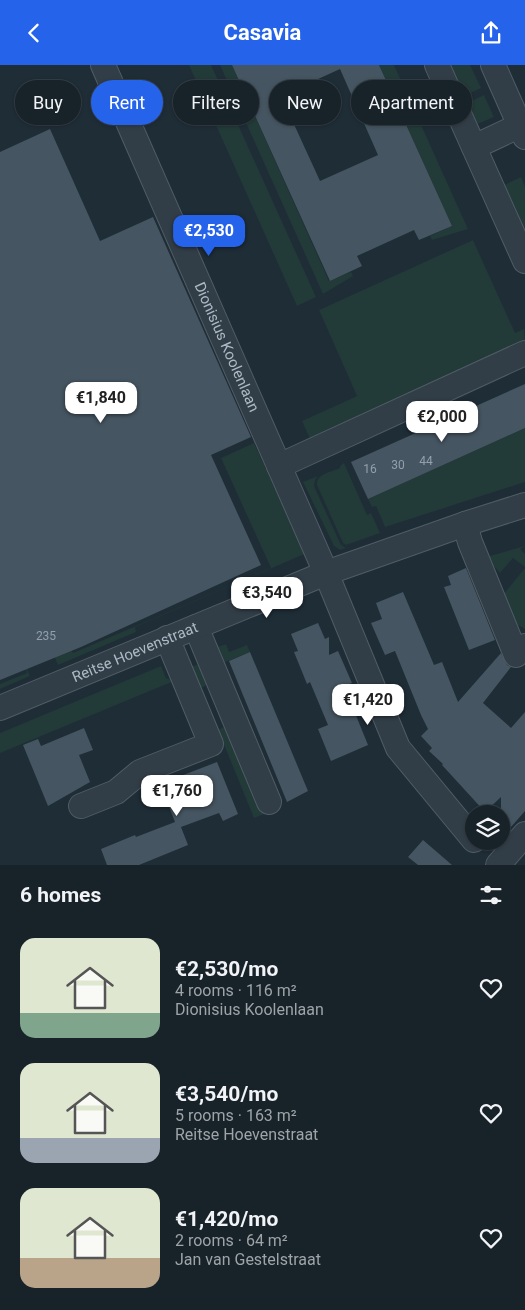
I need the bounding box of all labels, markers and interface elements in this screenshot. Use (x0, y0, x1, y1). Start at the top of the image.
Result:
icon: back (20, 19, 48, 47)
icon: share (477, 19, 505, 47)
text: Casavia (224, 20, 301, 45)
chip: Buy (15, 80, 81, 125)
chip: Rent (91, 80, 163, 125)
chip: Filters (173, 80, 259, 125)
chip: New (269, 80, 341, 125)
chip: Apartment (351, 80, 472, 125)
pin: €2,530 (168, 215, 250, 257)
text: €2,530 (184, 221, 234, 240)
street label: Dionisius Koolenlaan (190, 279, 263, 415)
pin: €1,840 (60, 381, 142, 424)
text: €1,840 (76, 388, 126, 407)
pin: €2,000 (401, 401, 483, 443)
text: €2,000 (417, 407, 467, 426)
house number: 44 (419, 454, 433, 468)
house number: 30 (391, 458, 405, 472)
house number: 16 (363, 462, 377, 476)
pin: €3,540 (226, 577, 308, 619)
text: €3,540 (242, 583, 292, 602)
street label: Reitse Hoevenstraat (69, 618, 201, 686)
house number: 235 (36, 629, 56, 643)
pin: €1,420 (327, 683, 409, 726)
text: €1,420 (343, 690, 393, 709)
pin: €1,760 (136, 775, 218, 817)
text: €1,760 (152, 781, 202, 800)
map controls (465, 805, 510, 850)
button: layers (465, 805, 510, 850)
icon: filters (477, 881, 505, 909)
text: 6 homes (20, 883, 101, 907)
text: €2,530/mo (175, 957, 278, 981)
icon: home (60, 958, 120, 1018)
icon: heart (477, 974, 505, 1002)
text: 4 rooms · 116 m² (175, 981, 297, 1000)
text: Dionisius Koolenlaan (175, 1000, 324, 1019)
text: €3,540/mo (175, 1082, 278, 1106)
icon: home (60, 1083, 120, 1143)
icon: heart (477, 1099, 505, 1127)
text: 5 rooms · 163 m² (175, 1106, 297, 1125)
text: Reitse Hoevenstraat (175, 1125, 318, 1144)
text: €1,420/mo (175, 1207, 278, 1231)
icon: home (60, 1208, 120, 1268)
icon: heart (477, 1224, 505, 1252)
text: 2 rooms · 64 m² (175, 1231, 288, 1250)
text: Jan van Gestelstraat (175, 1250, 321, 1269)

